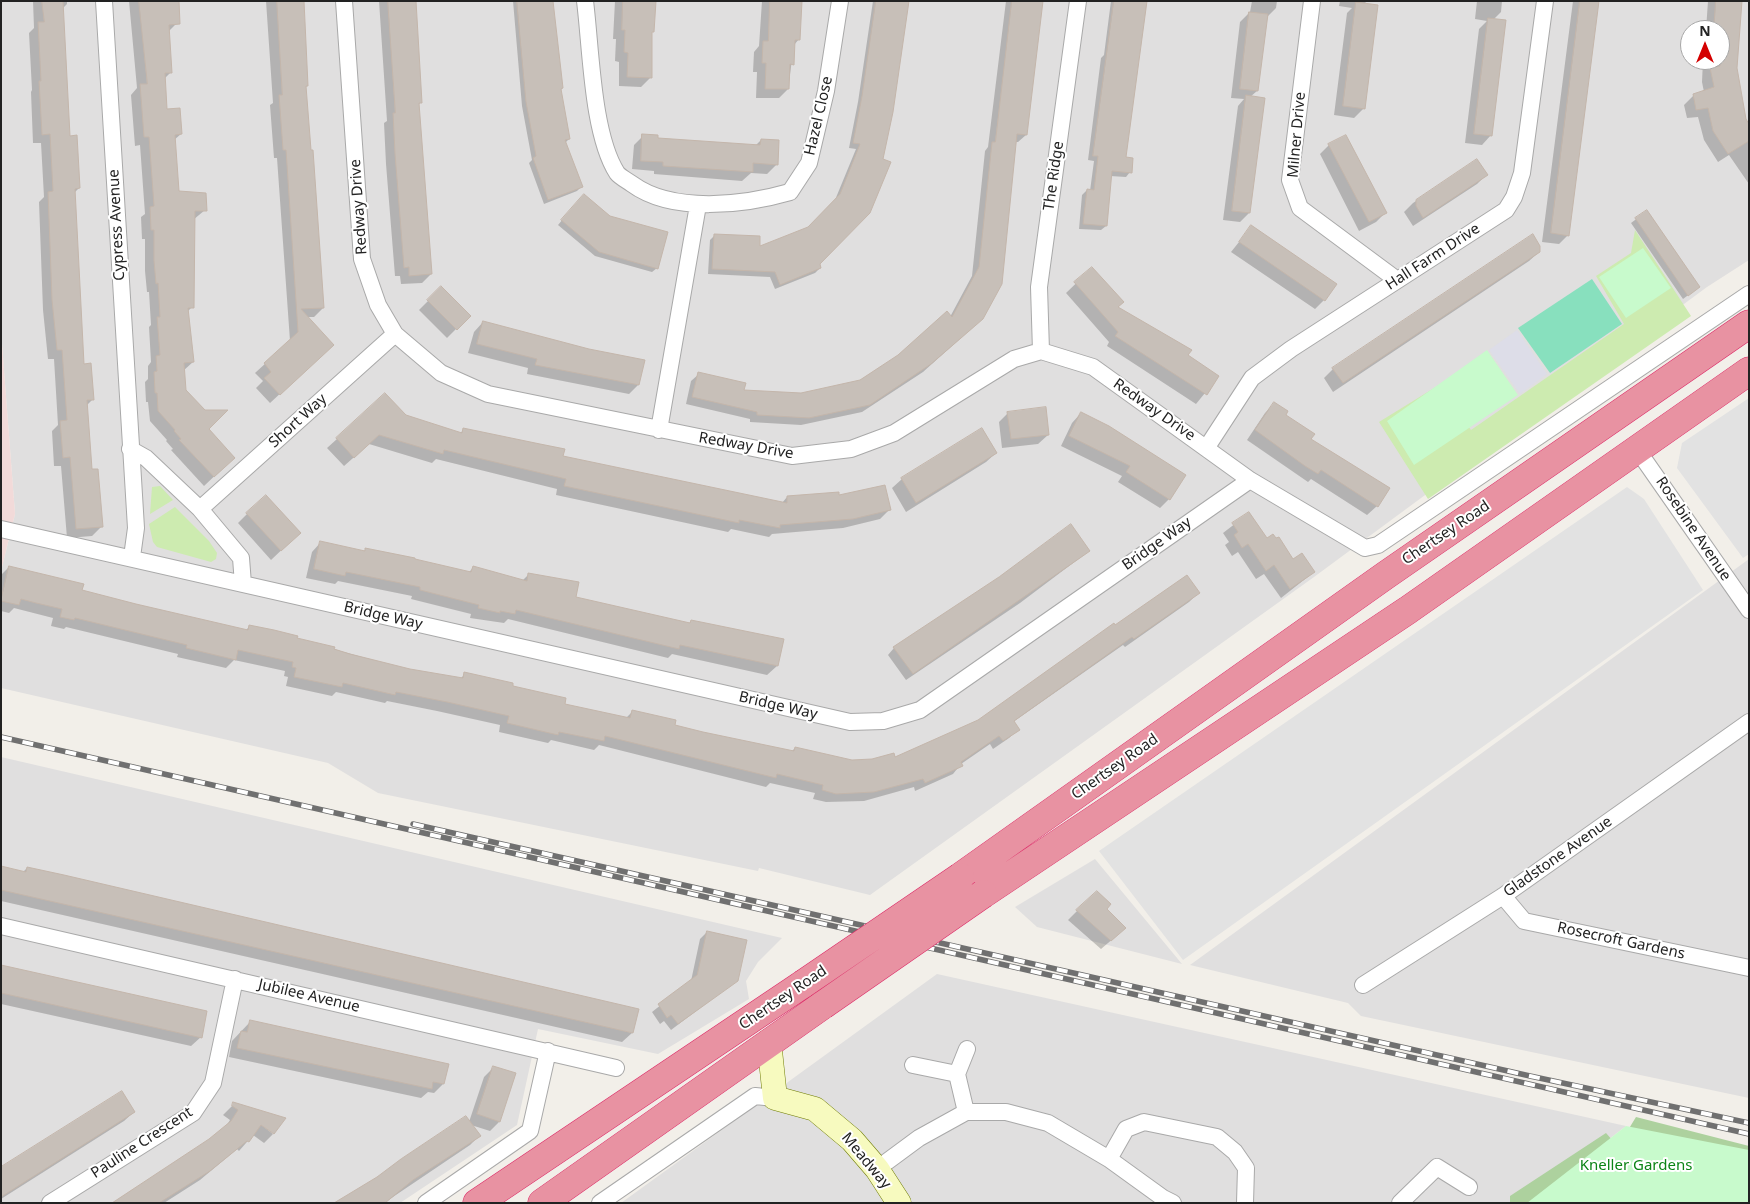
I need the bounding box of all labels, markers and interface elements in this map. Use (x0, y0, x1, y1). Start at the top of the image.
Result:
north arrow (1680, 20, 1730, 70)
text: N (1699, 21, 1711, 40)
street label: Hazel Close (801, 75, 837, 157)
street label: Milner Drive (1284, 91, 1310, 179)
street label: The Ridge (1040, 140, 1068, 212)
street label: Redway Drive (347, 159, 371, 255)
street label: Cypress Avenue (105, 169, 129, 281)
street label: Hall Farm Drive (1383, 220, 1483, 294)
street label: Redway Drive (1110, 375, 1198, 445)
street label: Short Way (265, 390, 331, 452)
street label: Redway Drive (697, 429, 795, 463)
street label: Rosebine Avenue (1652, 474, 1734, 584)
street label: Chertsey Road (1399, 497, 1493, 569)
street label: Bridge Way (1119, 514, 1195, 574)
street label: Bridge Way (342, 598, 424, 634)
street label: Bridge Way (737, 688, 819, 724)
street label: Chertsey Road (1068, 730, 1162, 804)
street label: Gladstone Avenue (1500, 813, 1616, 901)
street label: Rosecroft Gardens (1556, 919, 1686, 963)
street label: Chertsey Road (736, 962, 830, 1034)
street label: Jubilee Avenue (256, 976, 362, 1016)
street label: Pauline Crescent (88, 1103, 196, 1183)
street label: Meadway (837, 1129, 895, 1193)
park label: Kneller Gardens (1580, 1157, 1692, 1175)

